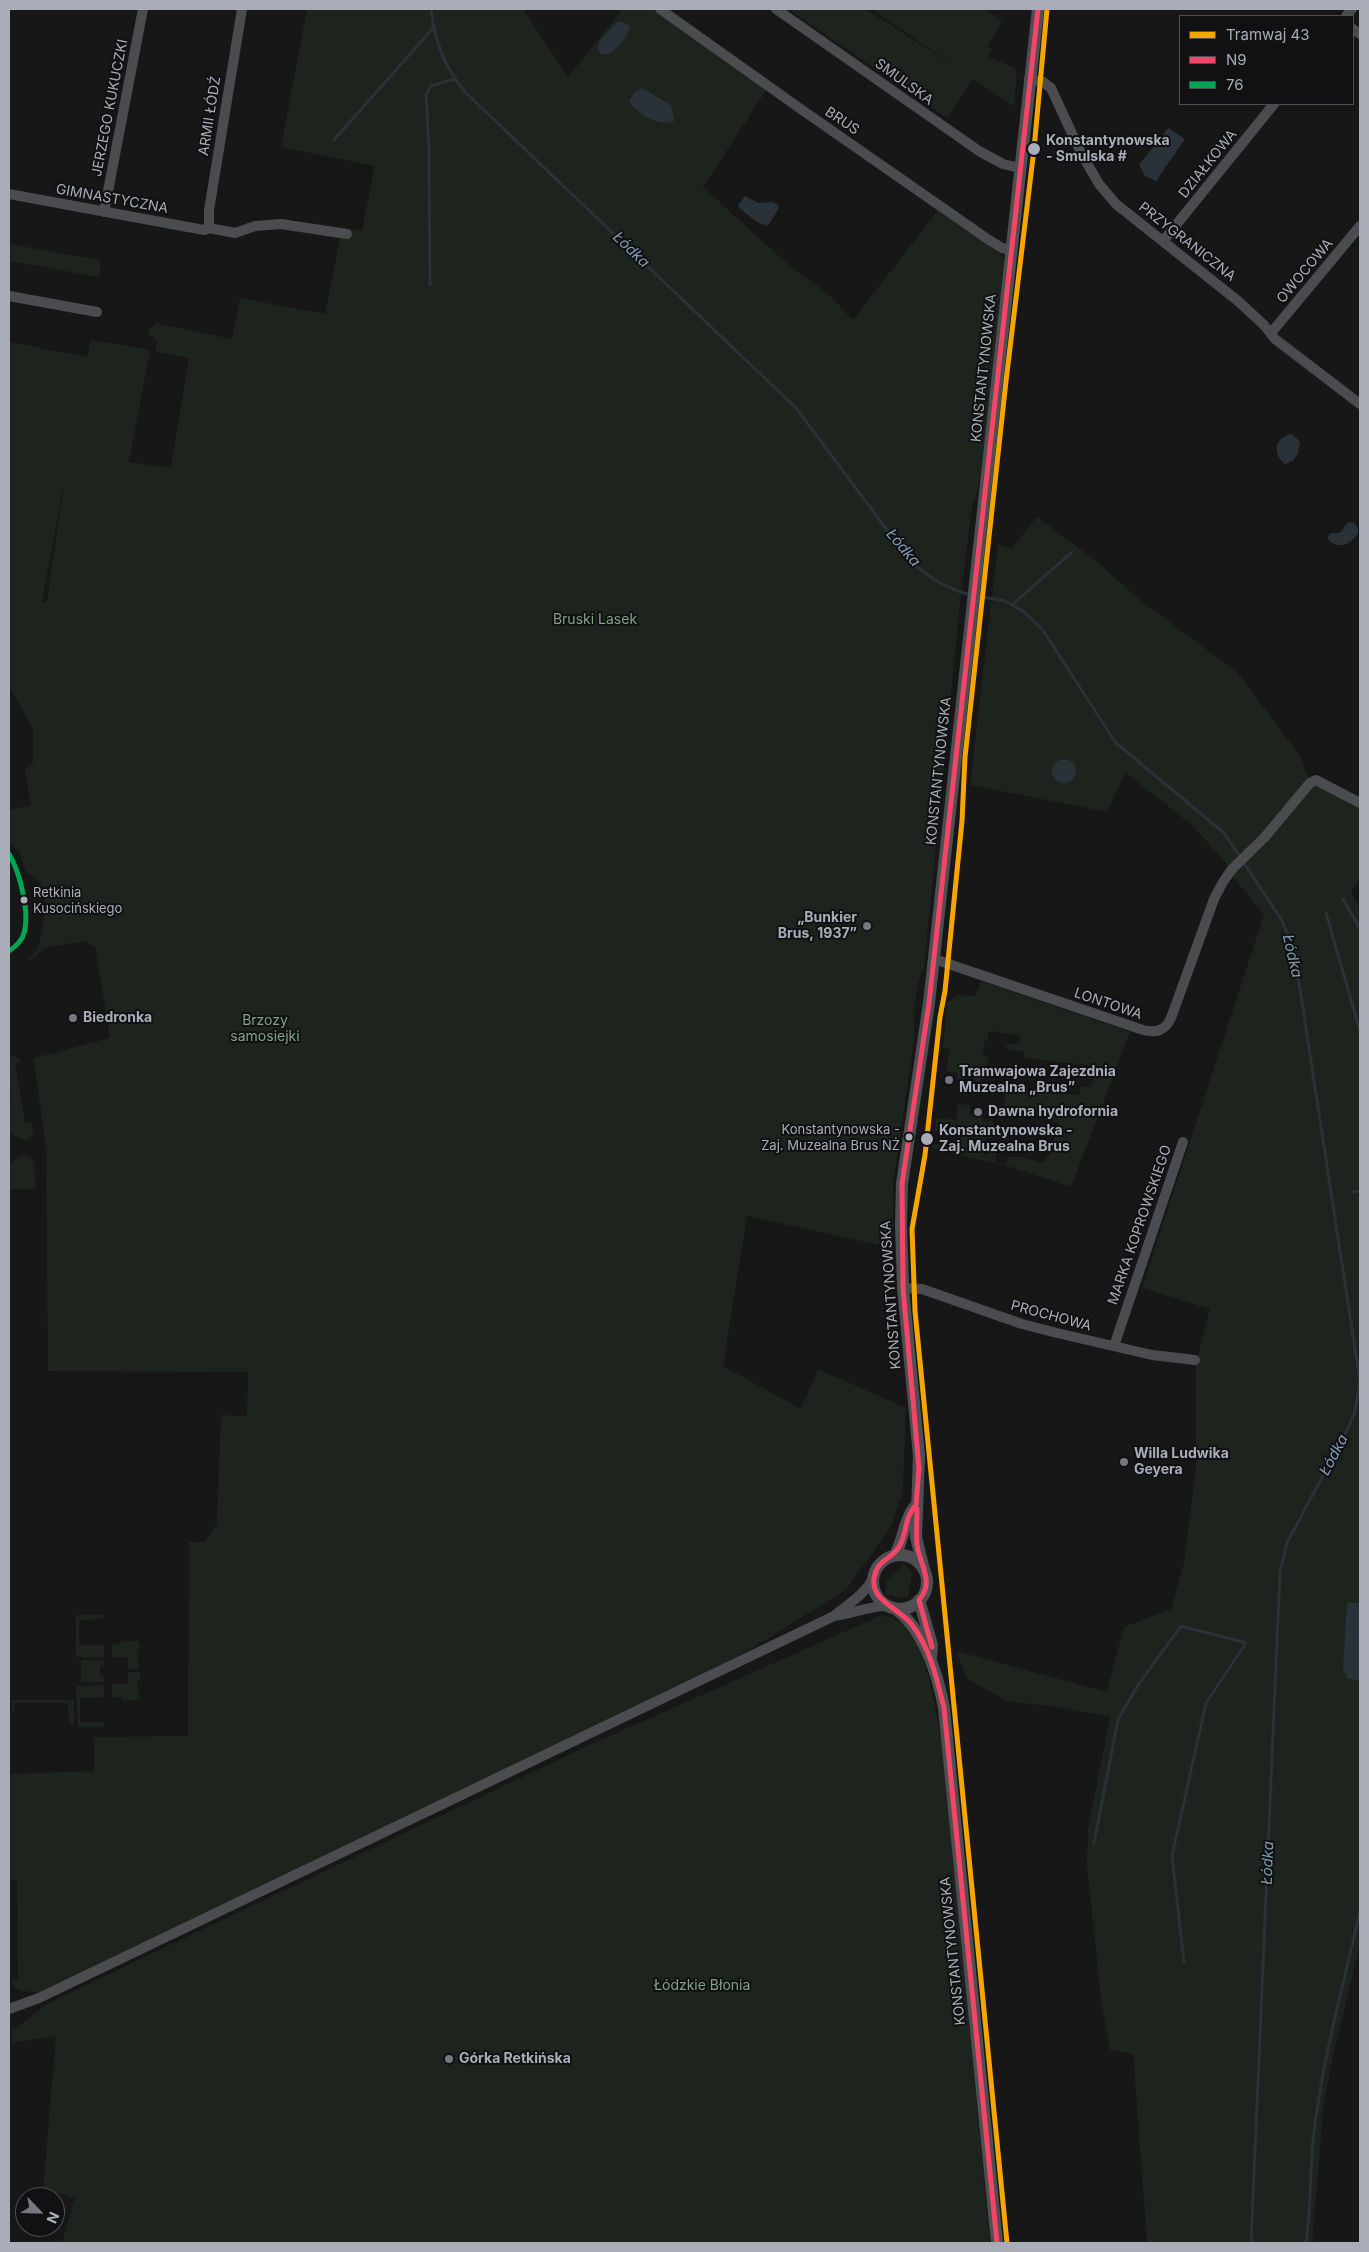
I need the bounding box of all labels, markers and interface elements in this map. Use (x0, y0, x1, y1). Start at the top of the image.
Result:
legend (1179, 15, 1354, 105)
text: Tramwaj 43 (1226, 25, 1310, 44)
street label: JERZEGO KUKUCZKI (88, 38, 132, 178)
text: N9 (1226, 50, 1247, 69)
street label: SMULSKA (872, 55, 936, 109)
street label: ARMII ŁÓDŹ (195, 75, 225, 157)
text: 76 (1226, 75, 1244, 94)
street label: BRUS (822, 104, 862, 138)
street label: DZIAŁKOWA (1175, 126, 1241, 202)
place label: Konstantynowska - Smulska # (1046, 133, 1170, 166)
marker: Konstantynowska - Smulska # (1026, 141, 1042, 157)
street label: GIMNASTYCZNA (55, 181, 169, 217)
street label: PRZYGRANICZNA (1135, 199, 1239, 285)
water label: Łódka (609, 228, 653, 272)
street label: OWOCOWA (1273, 235, 1337, 307)
street label: KONSTANTYNOWSKA (968, 293, 1000, 443)
water label: Łódka (882, 525, 924, 571)
park label: Bruski Lasek (553, 612, 637, 628)
street label: KONSTANTYNOWSKA (923, 696, 955, 846)
place label: Retkinia Kusocińskiego (33, 885, 122, 916)
marker: Retkinia Kusocińskiego (19, 895, 29, 905)
place label: „Bunkier Brus, 1937” (778, 910, 857, 942)
marker: „Bunkier Brus, 1937” (861, 920, 873, 932)
water label: Łódka (1278, 933, 1306, 979)
street label: LONTOWA (1072, 985, 1144, 1023)
place label: Biedronka (83, 1010, 152, 1026)
marker: Biedronka (67, 1012, 79, 1024)
park label: Brzozy samosiejki (230, 1013, 300, 1046)
place label: Tramwajowa Zajezdnia Muzealna „Brus” (959, 1064, 1116, 1096)
marker: Tramwajowa Zajezdnia Muzealna „Brus” (943, 1074, 955, 1086)
place label: Dawna hydrofornia (988, 1104, 1118, 1120)
marker: Dawna hydrofornia (972, 1106, 984, 1118)
place label: Konstantynowska - Zaj. Muzealna Brus NŻ (761, 1122, 900, 1153)
place label: Konstantynowska - Zaj. Muzealna Brus (939, 1123, 1073, 1156)
marker: Konstantynowska - Zaj. Muzealna Brus (919, 1131, 935, 1147)
marker: Konstantynowska - Zaj. Muzealna Brus NŻ (904, 1132, 914, 1142)
street label: MARKA KOPROWSKIEGO (1105, 1143, 1175, 1307)
street label: KONSTANTYNOWSKA (877, 1220, 905, 1370)
street label: PROCHOWA (1009, 1297, 1093, 1335)
water label: Łódka (1316, 1431, 1352, 1479)
place label: Willa Ludwika Geyera (1134, 1446, 1229, 1478)
marker: Willa Ludwika Geyera (1118, 1456, 1130, 1468)
water label: Łódka (1258, 1841, 1278, 1885)
street label: KONSTANTYNOWSKA (937, 1876, 969, 2026)
park label: Łódzkie Błonia (654, 1978, 750, 1994)
place label: Górka Retkińska (459, 2051, 571, 2067)
marker: Górka Retkińska (443, 2053, 455, 2065)
north arrow (15, 2187, 65, 2237)
text: N (43, 2210, 63, 2226)

